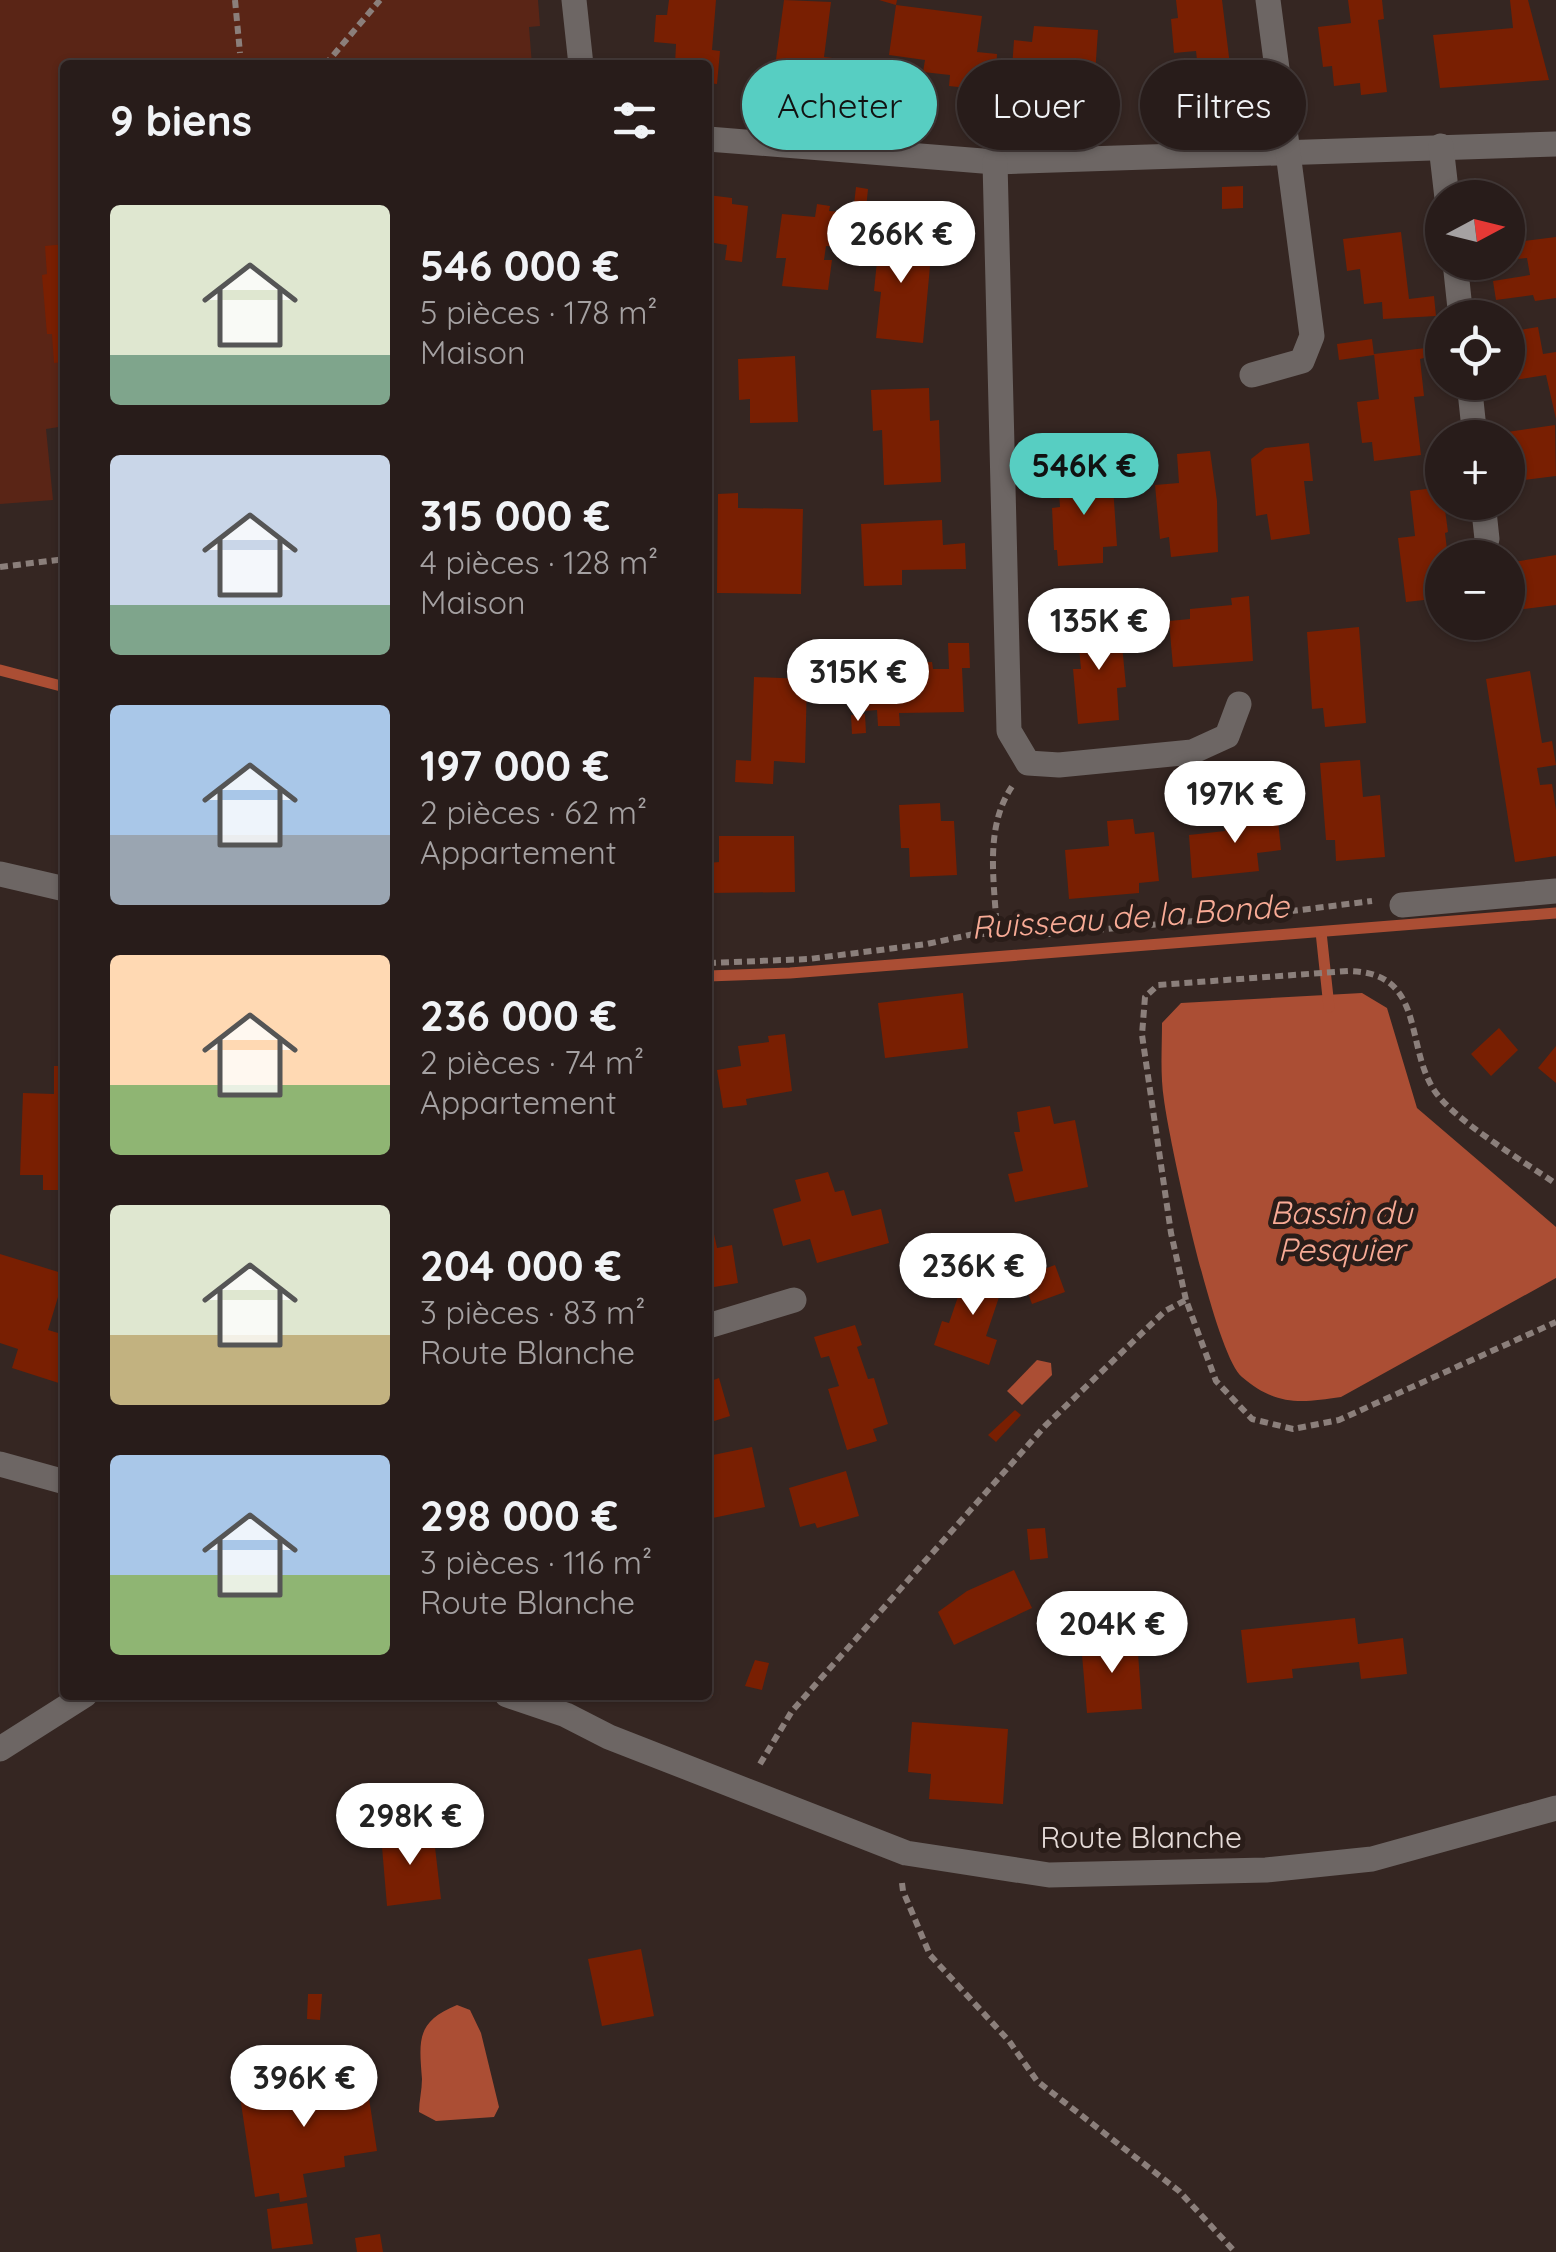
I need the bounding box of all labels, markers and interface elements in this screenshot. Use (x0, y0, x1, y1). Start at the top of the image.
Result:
chip: Acheter (742, 60, 937, 150)
chip: Louer (957, 60, 1120, 150)
chip: Filtres (1140, 60, 1306, 150)
icon: filters (607, 93, 662, 148)
text: 9 biens (110, 94, 252, 147)
north arrow (1425, 180, 1525, 280)
map controls (1425, 180, 1525, 640)
pin: 266K € (820, 201, 982, 286)
text: 266K € (849, 213, 953, 253)
text: 546 000 € (420, 239, 619, 292)
icon: home (190, 245, 310, 365)
text: 5 pièces · 178 m² (420, 292, 657, 332)
button: locate (1425, 300, 1525, 400)
text: Maison (420, 332, 526, 372)
button: + (1425, 420, 1525, 520)
pin: 546K € (1003, 433, 1165, 518)
text: 546K € (1032, 445, 1136, 485)
text: 315 000 € (420, 489, 610, 542)
icon: home (190, 495, 310, 615)
button: − (1425, 540, 1525, 640)
text: 4 pièces · 128 m² (420, 542, 658, 582)
text: Maison (420, 582, 526, 622)
pin: 135K € (1018, 588, 1180, 673)
text: 135K € (1050, 600, 1148, 640)
pin: 315K € (777, 639, 939, 724)
text: 315K € (809, 651, 907, 691)
text: 197 000 € (420, 739, 609, 792)
icon: home (190, 745, 310, 865)
pin: 197K € (1154, 761, 1316, 846)
text: 197K € (1186, 773, 1284, 813)
text: 2 pièces · 62 m² (420, 792, 647, 832)
text: Appartement (420, 832, 617, 872)
water label: Ruisseau de la Bonde (970, 885, 1292, 947)
text: 236 000 € (420, 989, 617, 1042)
icon: home (190, 995, 310, 1115)
text: 2 pièces · 74 m² (420, 1042, 644, 1082)
text: Appartement (420, 1082, 617, 1122)
water label: Bassin du Pesquier (1270, 1192, 1414, 1269)
pin: 236K € (892, 1233, 1054, 1318)
text: 204 000 € (420, 1239, 622, 1292)
icon: home (190, 1245, 310, 1365)
text: 236K € (921, 1245, 1025, 1285)
text: 3 pièces · 83 m² (420, 1292, 645, 1332)
text: Route Blanche (420, 1332, 635, 1372)
text: 298 000 € (420, 1489, 618, 1542)
icon: home (190, 1495, 310, 1615)
text: 3 pièces · 116 m² (420, 1542, 652, 1582)
text: Route Blanche (420, 1582, 635, 1622)
pin: 204K € (1031, 1591, 1193, 1676)
text: 204K € (1059, 1603, 1165, 1643)
pin: 298K € (329, 1783, 491, 1868)
text: 298K € (358, 1795, 462, 1835)
street label: Route Blanche (1040, 1818, 1242, 1856)
pin: 396K € (223, 2045, 385, 2130)
text: 396K € (252, 2057, 356, 2097)

